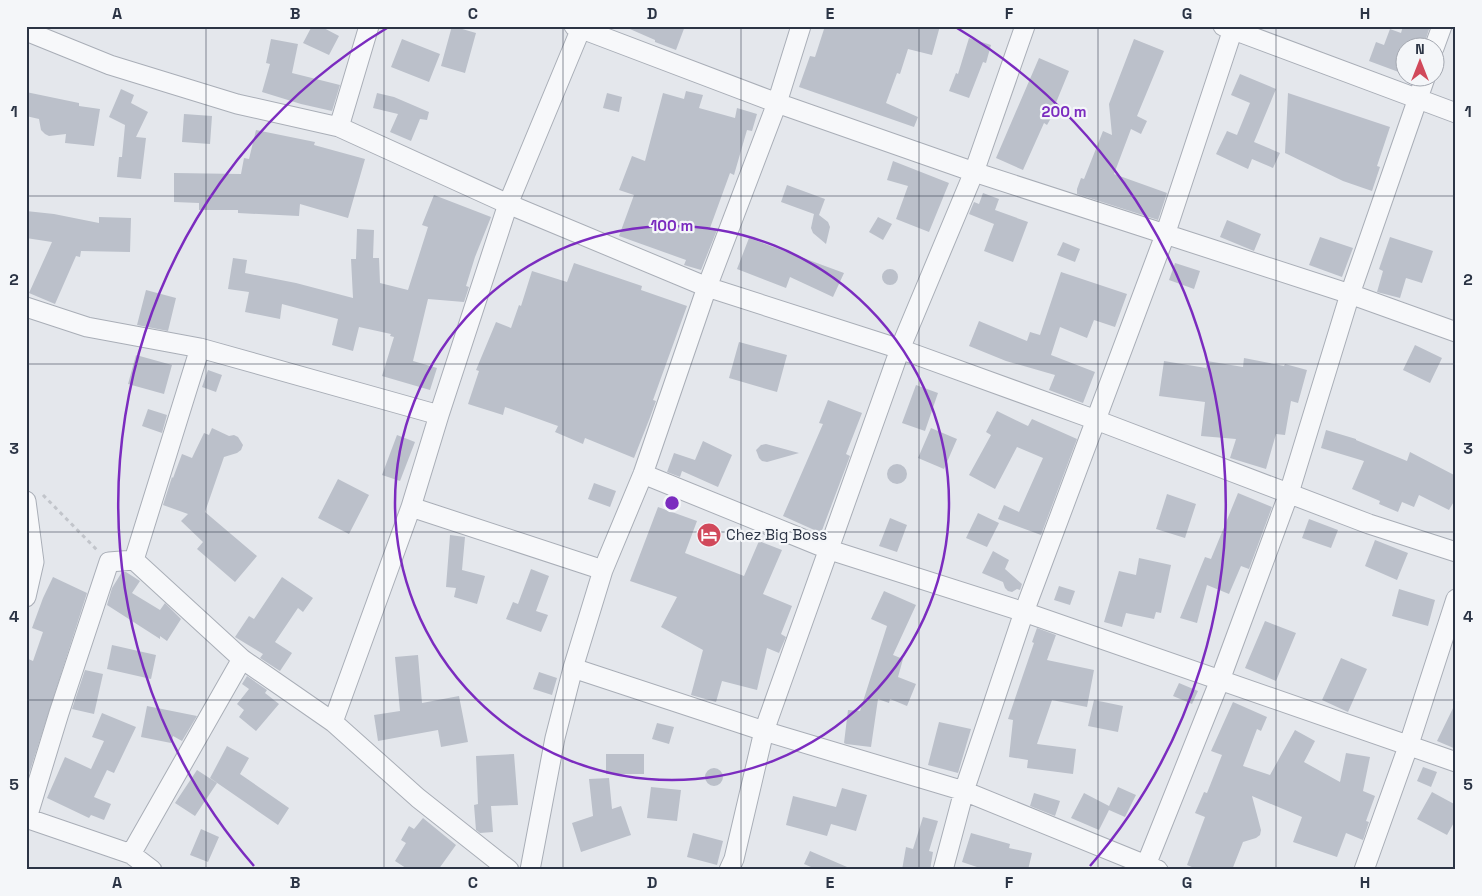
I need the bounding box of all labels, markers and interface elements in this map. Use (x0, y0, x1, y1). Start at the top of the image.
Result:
text: A (112, 3, 122, 24)
text: B (290, 3, 300, 24)
text: C (468, 3, 478, 24)
text: D (647, 3, 657, 24)
text: E (826, 3, 835, 24)
text: F (1005, 3, 1014, 24)
text: G (1182, 3, 1192, 24)
text: H (1360, 3, 1370, 24)
north arrow (1394, 38, 1444, 88)
text: N (1415, 40, 1425, 58)
text: 1 (10, 101, 18, 122)
text: 1 (1464, 101, 1472, 122)
text: 200 m (1042, 102, 1086, 121)
text: 100 m (651, 216, 693, 235)
text: 2 (9, 269, 19, 290)
text: 2 (1463, 269, 1473, 290)
text: 3 (9, 438, 19, 459)
text: 3 (1463, 438, 1473, 459)
centre of rings (663, 494, 681, 512)
hotel icon: Chez Big Boss (696, 522, 722, 548)
place label: Chez Big Boss (726, 525, 827, 544)
text: 4 (9, 606, 19, 627)
text: 4 (1463, 606, 1473, 627)
text: 5 (9, 774, 19, 795)
text: 5 (1463, 774, 1473, 795)
text: A (112, 872, 122, 893)
text: B (290, 872, 300, 893)
text: C (468, 872, 478, 893)
text: D (647, 872, 657, 893)
text: E (826, 872, 835, 893)
text: F (1005, 872, 1014, 893)
text: G (1182, 872, 1192, 893)
text: H (1360, 872, 1370, 893)

